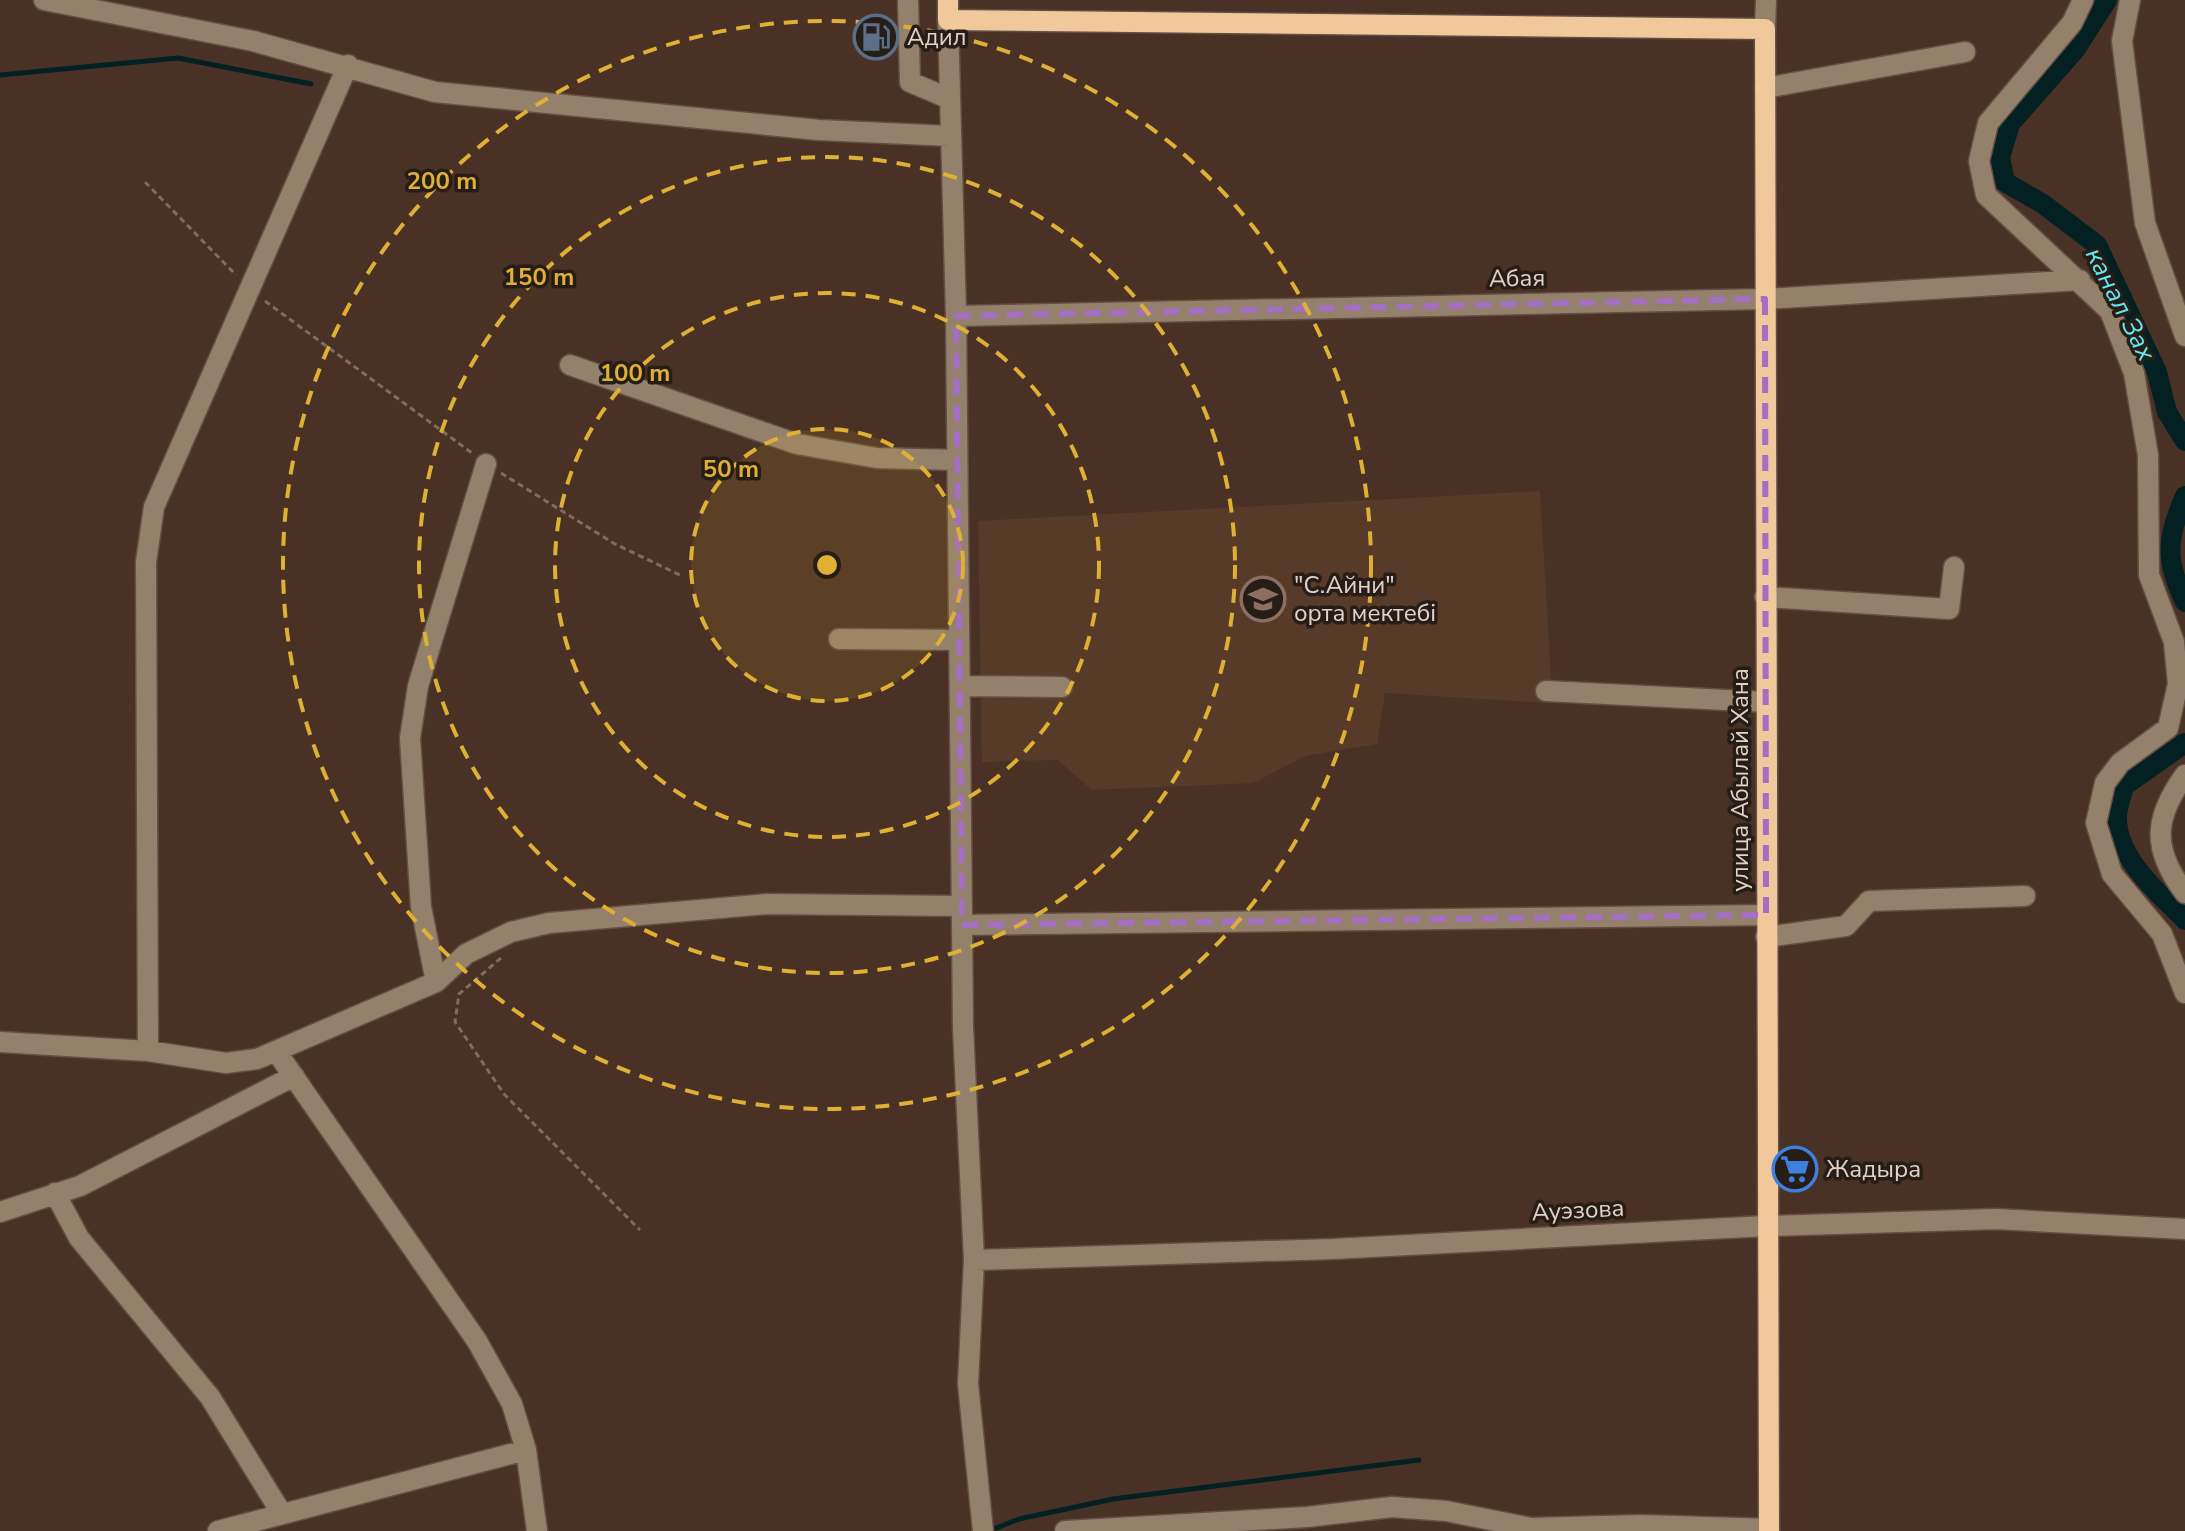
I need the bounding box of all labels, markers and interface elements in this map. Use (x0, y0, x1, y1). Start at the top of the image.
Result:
fuel station icon: Адил (852, 13, 900, 61)
place label: Адил (907, 21, 967, 53)
text: 200 m (407, 165, 477, 197)
water label: канал Зах (2077, 241, 2165, 368)
text: 150 m (504, 261, 574, 293)
street label: Абая (1488, 262, 1546, 294)
text: 100 m (600, 357, 670, 389)
text: 50 m (703, 453, 759, 485)
centre of rings (813, 551, 841, 579)
place label: "С.Айни" орта мектебі (1294, 569, 1436, 629)
school or university icon: "С.Айни" орта мектебі (1239, 575, 1287, 623)
street label: улица Абылай Хана (1724, 668, 1756, 892)
supermarket icon: Жадыра (1771, 1145, 1819, 1193)
place label: Жадыра (1826, 1153, 1921, 1185)
street label: Ауэзова (1531, 1192, 1625, 1228)

